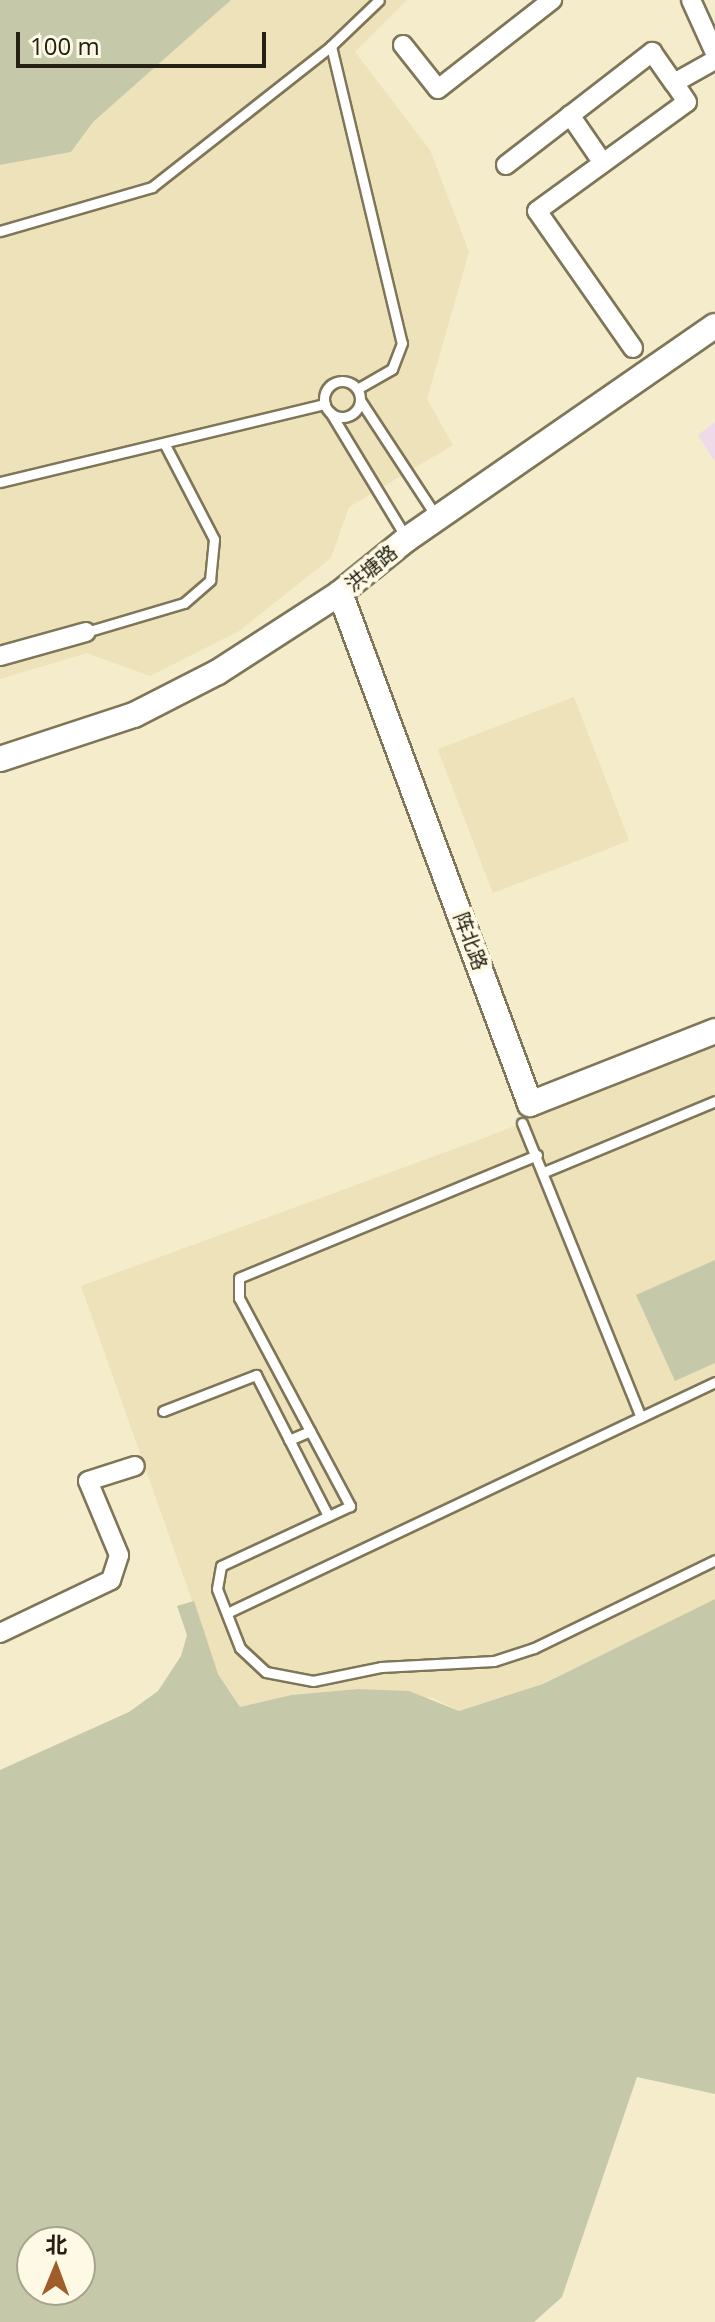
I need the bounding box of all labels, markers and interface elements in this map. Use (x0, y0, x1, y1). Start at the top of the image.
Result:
scale bar (20, 16, 270, 66)
text: 100 m (30, 29, 100, 62)
street label: 洪塘路 (340, 540, 402, 596)
street label: 阵北路 (449, 909, 493, 973)
north arrow (16, 2226, 96, 2306)
text: 北 (45, 2229, 68, 2259)

